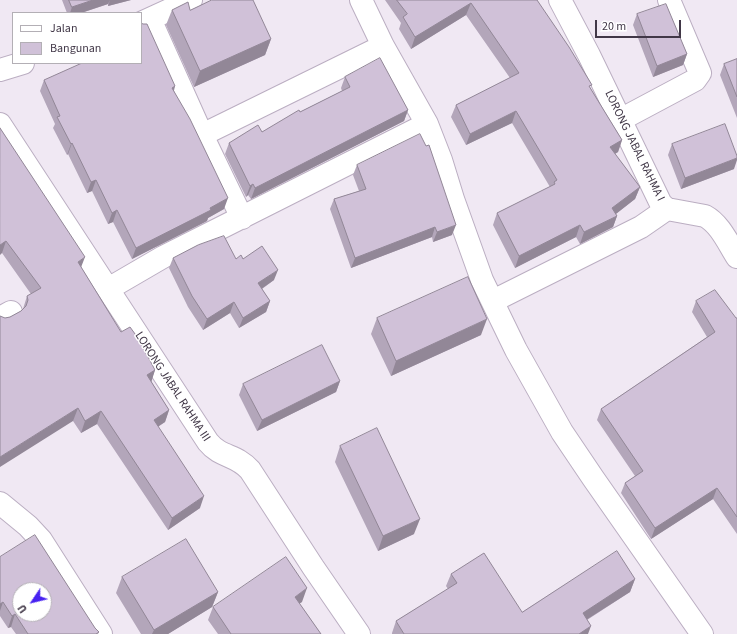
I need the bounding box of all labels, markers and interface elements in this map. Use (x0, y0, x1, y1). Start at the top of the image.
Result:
legend (12, 12, 142, 64)
scale bar (597, 12, 683, 38)
text: 20 m (602, 18, 626, 35)
text: Jalan (50, 20, 77, 37)
text: Bangunan (50, 40, 101, 57)
street label: LORONG JABAL RAHMA I (601, 88, 667, 204)
street label: LORONG JABAL RAHMA III (131, 329, 213, 445)
north arrow (12, 582, 52, 622)
text: U (14, 601, 31, 616)

